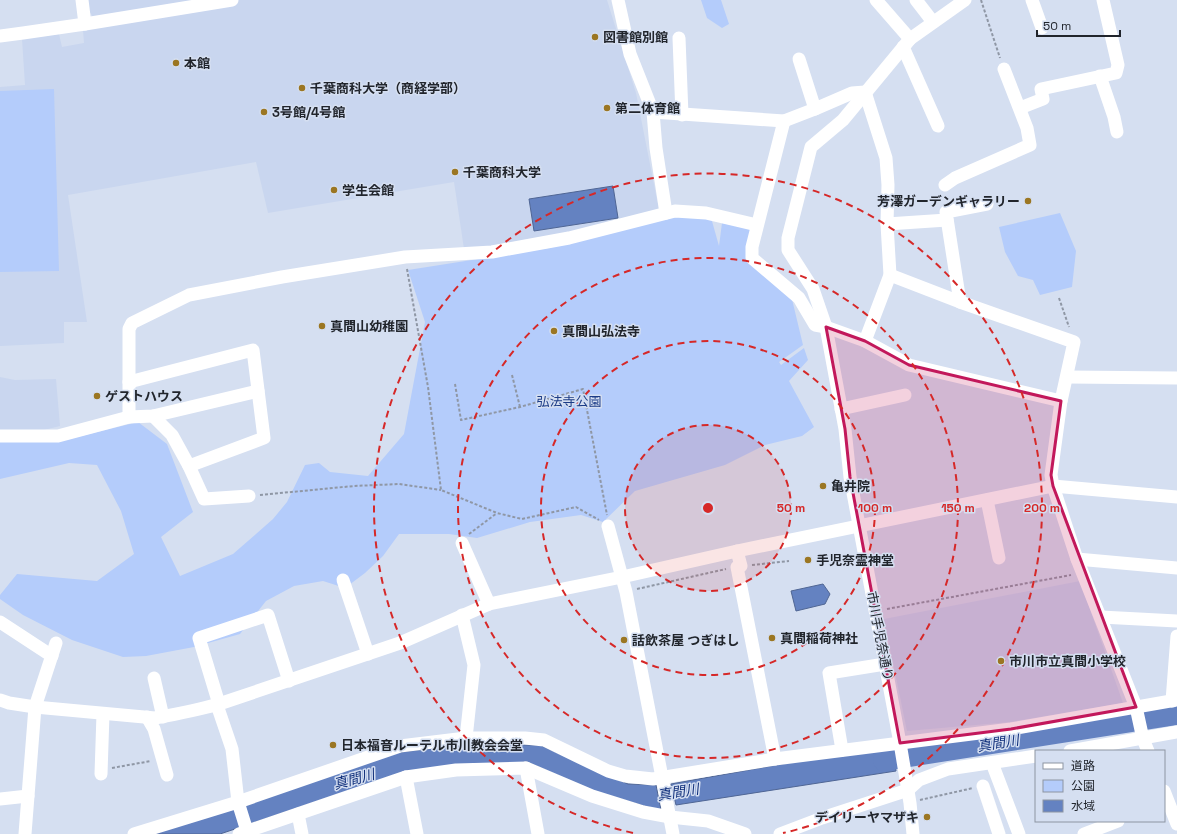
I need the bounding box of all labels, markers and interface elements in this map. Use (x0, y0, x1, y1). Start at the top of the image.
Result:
scale bar (1037, 12, 1120, 38)
text: 50 m (1043, 18, 1071, 34)
place label: 図書館別館 (603, 29, 668, 46)
marker: 図書館別館 (590, 32, 600, 42)
place label: 本館 (184, 55, 210, 72)
marker: 本館 (171, 58, 181, 68)
place label: 千葉商科大学（商経学部） (310, 80, 466, 97)
marker: 千葉商科大学（商経学部） (297, 83, 307, 93)
place label: 第二体育館 (615, 100, 680, 117)
marker: 第二体育館 (602, 103, 612, 113)
place label: 3号館/4号館 (272, 104, 345, 121)
marker: 3号館/4号館 (259, 107, 269, 117)
place label: 千葉商科大学 (463, 164, 541, 181)
marker: 千葉商科大学 (450, 167, 460, 177)
place label: 学生会館 (342, 182, 394, 199)
marker: 学生会館 (329, 185, 339, 195)
place label: 芳澤ガーデンギャラリー (877, 193, 1020, 210)
marker: 芳澤ガーデンギャラリー (1023, 196, 1033, 206)
place label: 真間山幼稚園 (330, 318, 408, 335)
marker: 真間山幼稚園 (317, 321, 327, 331)
place label: 真間山弘法寺 (562, 323, 640, 340)
marker: 真間山弘法寺 (549, 326, 559, 336)
place label: ゲストハウス (105, 388, 183, 405)
marker: ゲストハウス (92, 391, 102, 401)
park label: 弘法寺公園 (536, 393, 602, 410)
place label: 亀井院 (831, 478, 870, 495)
marker: 亀井院 (818, 481, 828, 491)
text: 50 m (777, 500, 805, 516)
text: 100 m (858, 500, 892, 516)
text: 150 m (941, 500, 975, 516)
text: 200 m (1024, 500, 1060, 516)
centre of rings (701, 501, 715, 515)
place label: 手児奈霊神堂 (816, 552, 894, 569)
marker: 手児奈霊神堂 (803, 555, 813, 565)
street label: 市川手児奈通り (863, 590, 897, 682)
place label: 真間稲荷神社 (780, 630, 858, 647)
place label: 話飲茶屋 つぎはし (632, 632, 739, 649)
marker: 真間稲荷神社 (767, 633, 777, 643)
marker: 話飲茶屋 つぎはし (619, 635, 629, 645)
place label: 市川市立真間小学校 (1009, 653, 1126, 670)
marker: 市川市立真間小学校 (996, 656, 1006, 666)
water label: 真間川 (976, 731, 1022, 755)
place label: 日本福音ルーテル市川教会会堂 (341, 737, 523, 754)
marker: 日本福音ルーテル市川教会会堂 (328, 740, 338, 750)
legend (1035, 750, 1165, 822)
text: 道路 (1071, 758, 1095, 774)
water label: 真間川 (331, 764, 379, 793)
text: 公園 (1071, 778, 1095, 794)
water label: 真間川 (656, 780, 702, 804)
text: 水域 (1071, 798, 1095, 814)
place label: デイリーヤマザキ (815, 809, 919, 826)
marker: デイリーヤマザキ (922, 812, 932, 822)

